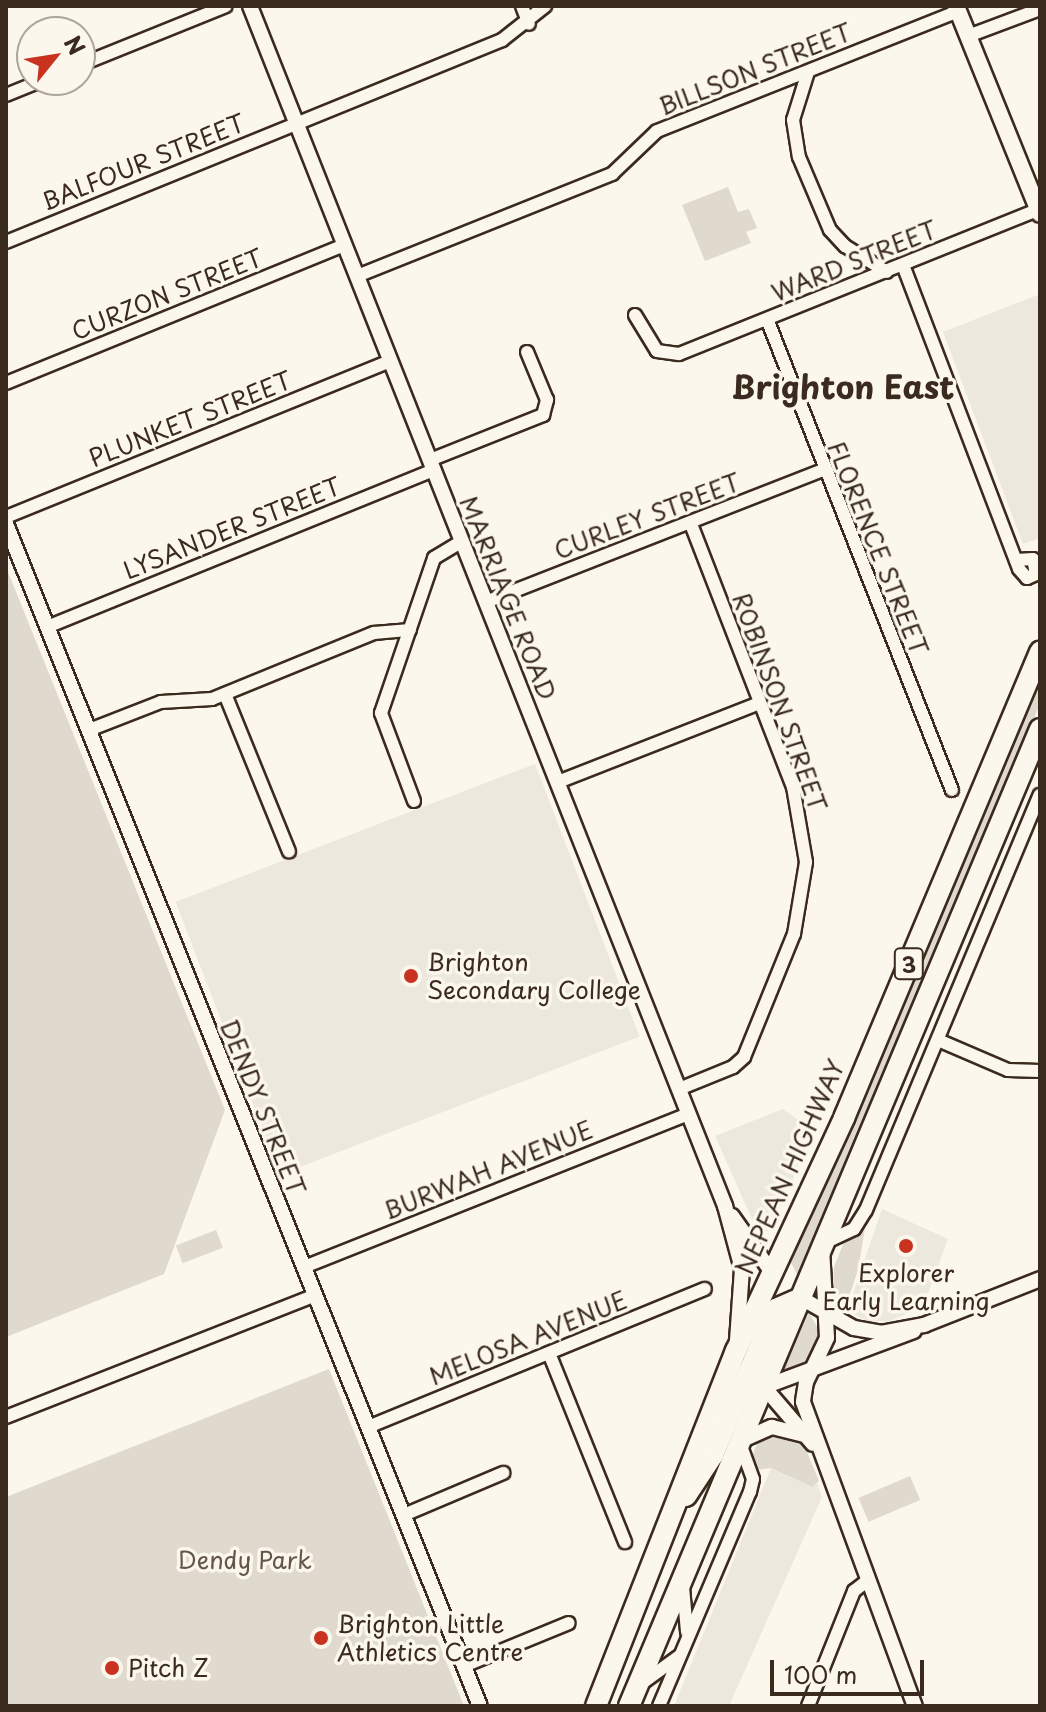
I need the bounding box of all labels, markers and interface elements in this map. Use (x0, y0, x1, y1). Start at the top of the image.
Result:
north arrow (16, 16, 96, 96)
street label: BILLSON STREET (654, 17, 856, 121)
text: N (57, 29, 94, 61)
street label: BALFOUR STREET (37, 108, 249, 216)
street label: WARD STREET (765, 214, 943, 308)
street label: CURZON STREET (66, 242, 268, 346)
street label: PLUNKET STREET (84, 365, 296, 473)
district label: Brighton East (731, 367, 955, 405)
street label: FLORENCE STREET (822, 436, 934, 660)
street label: CURLEY STREET (549, 467, 745, 565)
street label: LYSANDER STREET (118, 471, 346, 585)
street label: MARRIAGE ROAD (454, 491, 562, 705)
street label: ROBINSON STREET (727, 588, 833, 816)
road number: 3 (893, 946, 925, 982)
place label: Brighton Secondary College (427, 948, 641, 1004)
marker: Brighton Secondary College (402, 967, 420, 985)
street label: DENDY STREET (214, 1014, 312, 1200)
street label: NEPEAN HIGHWAY (730, 1055, 850, 1279)
street label: BURWAH AVENUE (380, 1115, 596, 1225)
marker: Explorer Early Learning (897, 1237, 915, 1255)
place label: Explorer Early Learning (822, 1259, 990, 1315)
street label: MELOSA AVENUE (426, 1285, 630, 1391)
park label: Dendy Park (178, 1546, 312, 1574)
place label: Brighton Little Athletics Centre (337, 1610, 524, 1666)
marker: Brighton Little Athletics Centre (312, 1629, 330, 1647)
scale bar (774, 1644, 928, 1694)
place label: Pitch Z (128, 1654, 209, 1682)
text: 100 m (784, 1656, 857, 1692)
marker: Pitch Z (103, 1659, 121, 1677)

